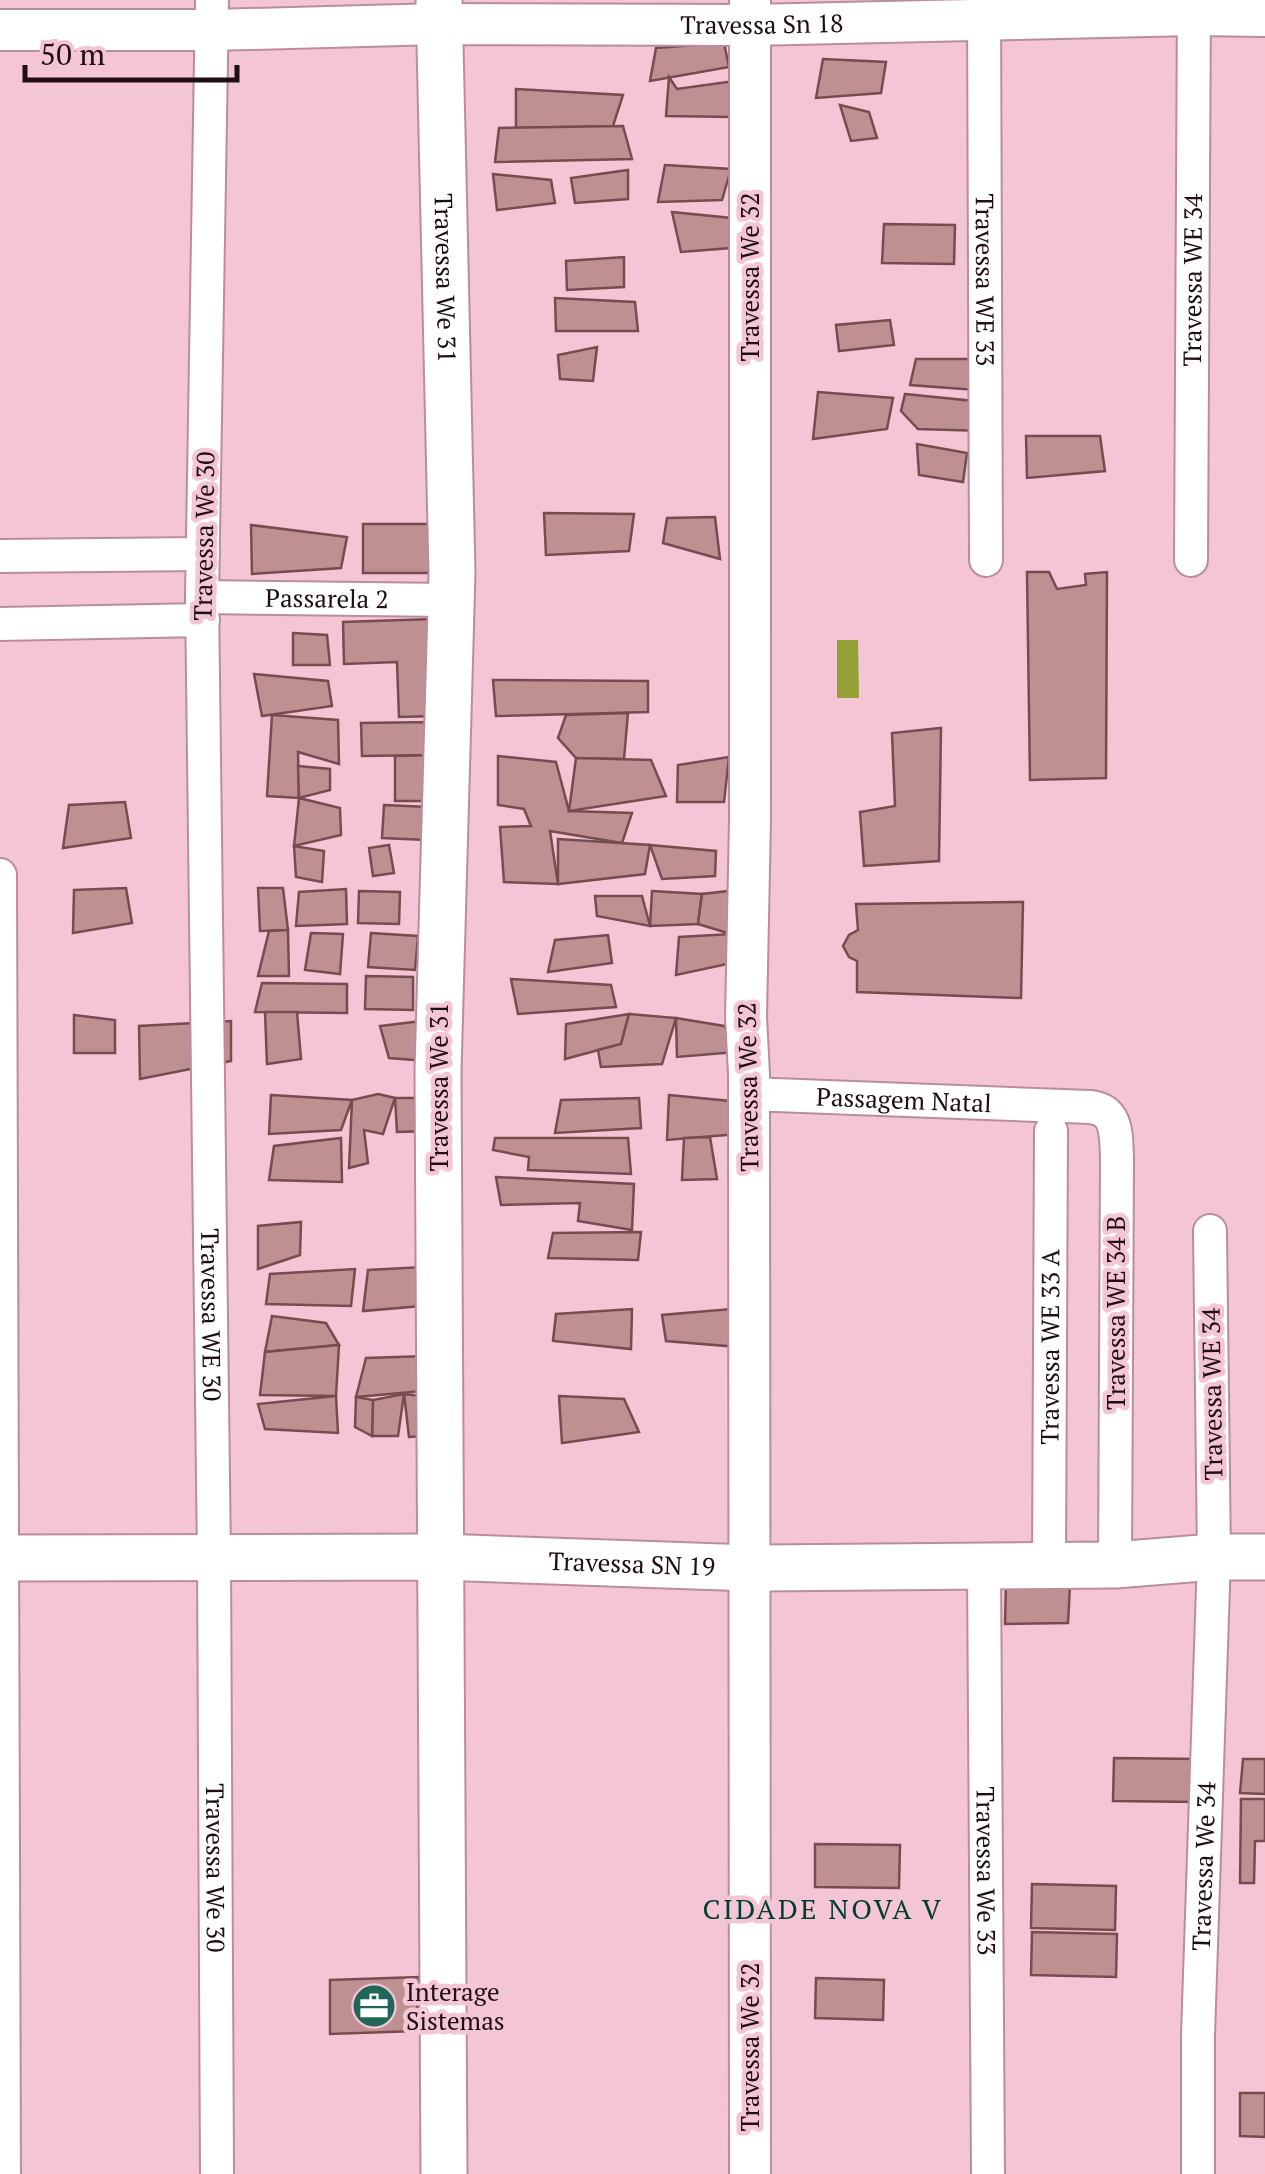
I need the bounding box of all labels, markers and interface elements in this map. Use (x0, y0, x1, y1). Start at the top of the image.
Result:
street label: Travessa Sn 18 (680, 6, 844, 41)
scale bar (25, 20, 238, 82)
text: 50 m (40, 34, 105, 74)
street label: Travessa We 32 (733, 192, 766, 362)
street label: Travessa We 31 (427, 193, 464, 363)
street label: Travessa WE 34 (1175, 193, 1209, 367)
street label: Travessa WE 33 (969, 194, 1002, 366)
street label: Travessa We 30 (186, 451, 221, 621)
street label: Passarela 2 (265, 581, 389, 615)
street label: Travessa We 31 (422, 1002, 455, 1172)
street label: Travessa We 32 (730, 1002, 765, 1172)
street label: Passagem Natal (816, 1080, 992, 1119)
street label: Travessa WE 34 B (1099, 1216, 1132, 1410)
street label: Travessa WE 30 (194, 1228, 229, 1401)
street label: Travessa WE 33 A (1033, 1248, 1066, 1445)
street label: Travessa WE 34 (1193, 1307, 1230, 1481)
street label: Travessa SN 19 (548, 1544, 716, 1583)
street label: Travessa We 34 (1184, 1780, 1222, 1951)
street label: Travessa We 30 (199, 1783, 233, 1953)
street label: Travessa We 33 (969, 1786, 1004, 1956)
district label: CIDADE NOVA V (703, 1890, 943, 1927)
street label: Travessa We 32 (733, 1962, 766, 2132)
place label: Interage Sistemas (406, 1975, 505, 2037)
office icon: Interage Sistemas (351, 1983, 397, 2029)

